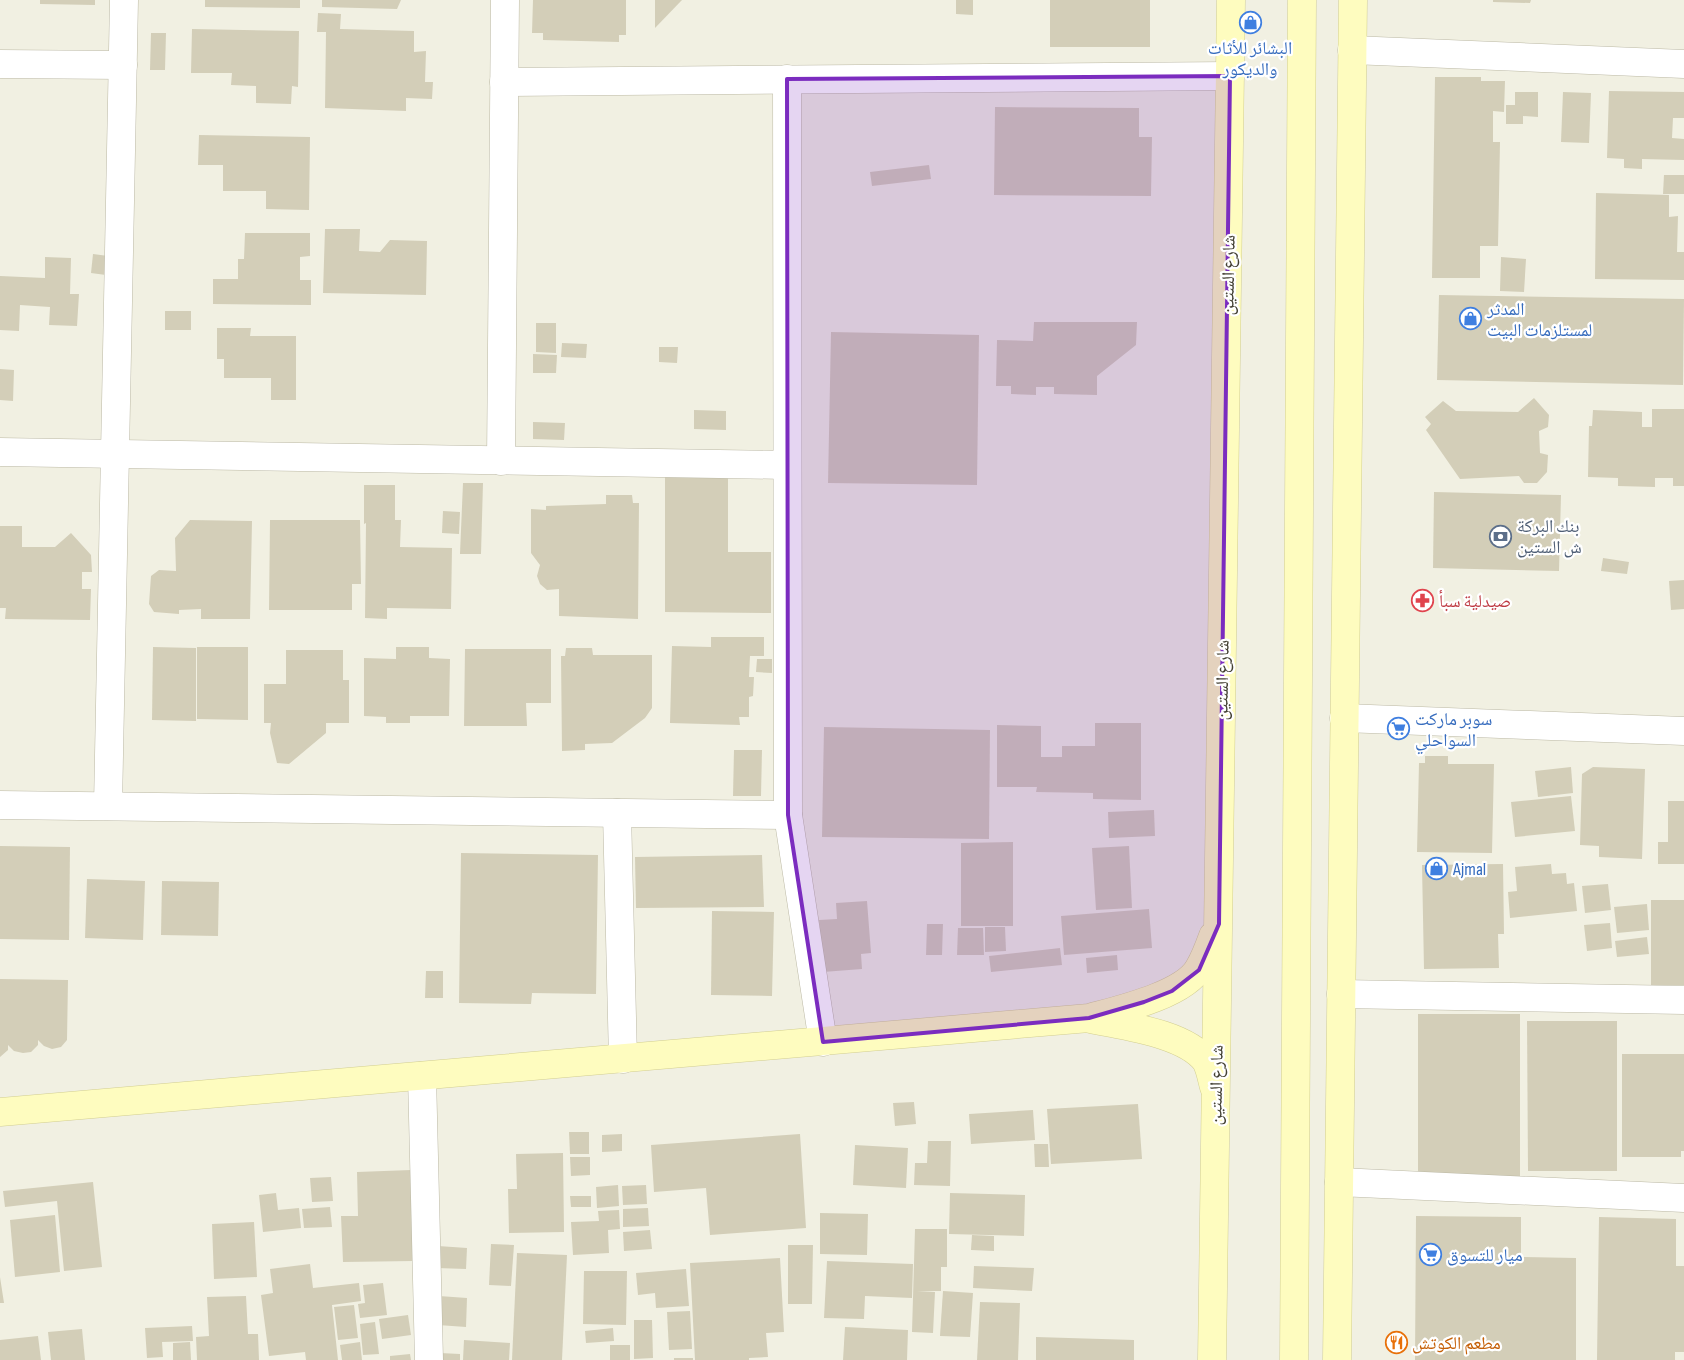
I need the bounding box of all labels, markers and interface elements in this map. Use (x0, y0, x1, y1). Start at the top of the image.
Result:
shop icon: البشائر للأثات والديكور (1238, 11, 1262, 35)
place label: البشائر للأثات والديكور (1208, 38, 1292, 80)
street label: شارع الستين (1217, 235, 1240, 315)
place label: المدثر لمستلزمات البيت (1486, 299, 1592, 341)
shop icon: المدثر لمستلزمات البيت (1459, 307, 1483, 331)
place label: بنك البركة ش الستين (1517, 516, 1582, 558)
bank icon: بنك البركة ش الستين (1489, 524, 1513, 548)
pharmacy icon: صيدلية سبأ (1411, 589, 1435, 613)
place label: صيدلية سبأ (1439, 590, 1511, 612)
street label: شارع الستين (1211, 640, 1234, 720)
place label: سوبر ماركت السواحلي (1415, 709, 1492, 755)
supermarket icon: سوبر ماركت السواحلي (1387, 717, 1411, 741)
shop icon: Ajmal (1425, 857, 1449, 881)
place label: Ajmal (1452, 859, 1486, 880)
street label: شارع الستين (1205, 1045, 1228, 1125)
supermarket icon: ميار للتسوق (1419, 1243, 1443, 1267)
place label: ميار للتسوق (1447, 1245, 1523, 1266)
restaurant icon: مطعم الكوتش (1384, 1331, 1408, 1355)
place label: مطعم الكوتش (1412, 1333, 1501, 1355)

